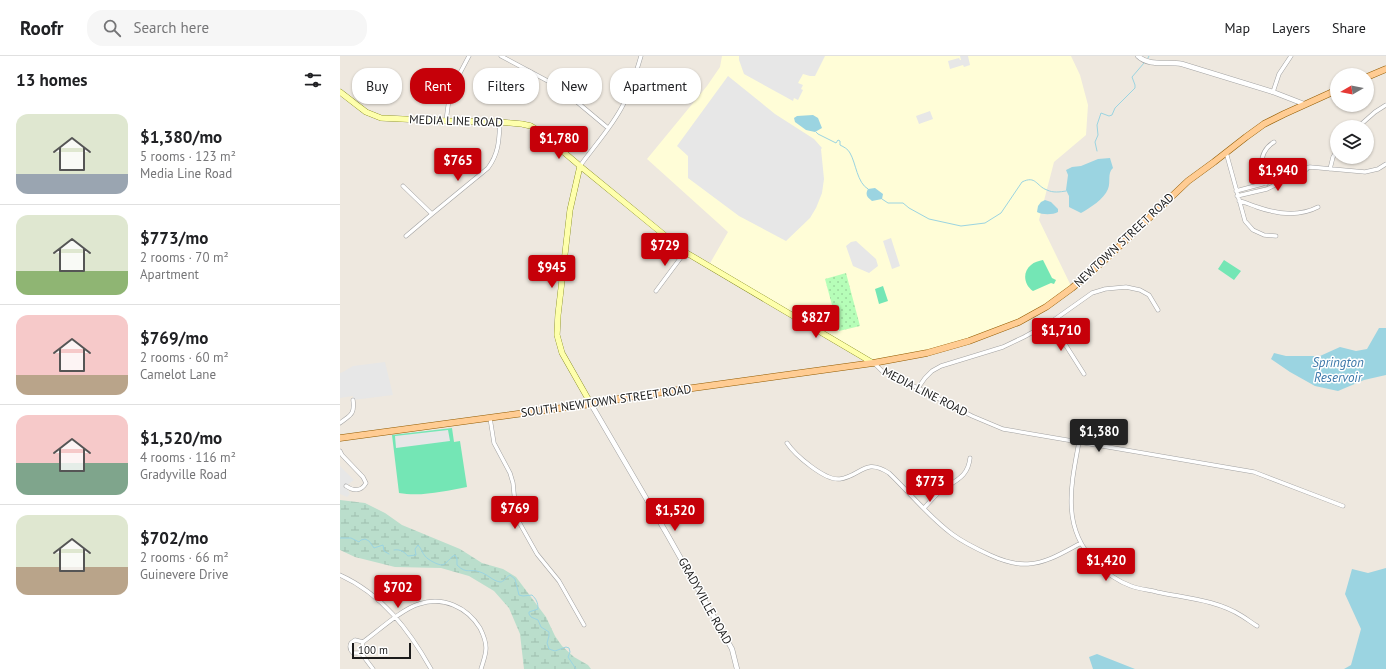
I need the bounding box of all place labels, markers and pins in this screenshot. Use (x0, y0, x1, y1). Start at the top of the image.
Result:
pin: $1,780 (526, 126, 592, 160)
pin: $765 (434, 148, 482, 182)
pin: $1,940 (1245, 158, 1311, 192)
pin: $729 (641, 233, 689, 267)
pin: $945 (528, 255, 576, 289)
pin: $827 (792, 305, 840, 339)
pin: $1,710 (1028, 318, 1094, 352)
pin: $1,380 (1066, 419, 1132, 453)
pin: $773 (906, 469, 954, 503)
pin: $769 (491, 496, 539, 530)
pin: $1,520 (642, 498, 708, 532)
pin: $1,420 (1073, 548, 1139, 582)
pin: $702 (374, 575, 422, 609)

